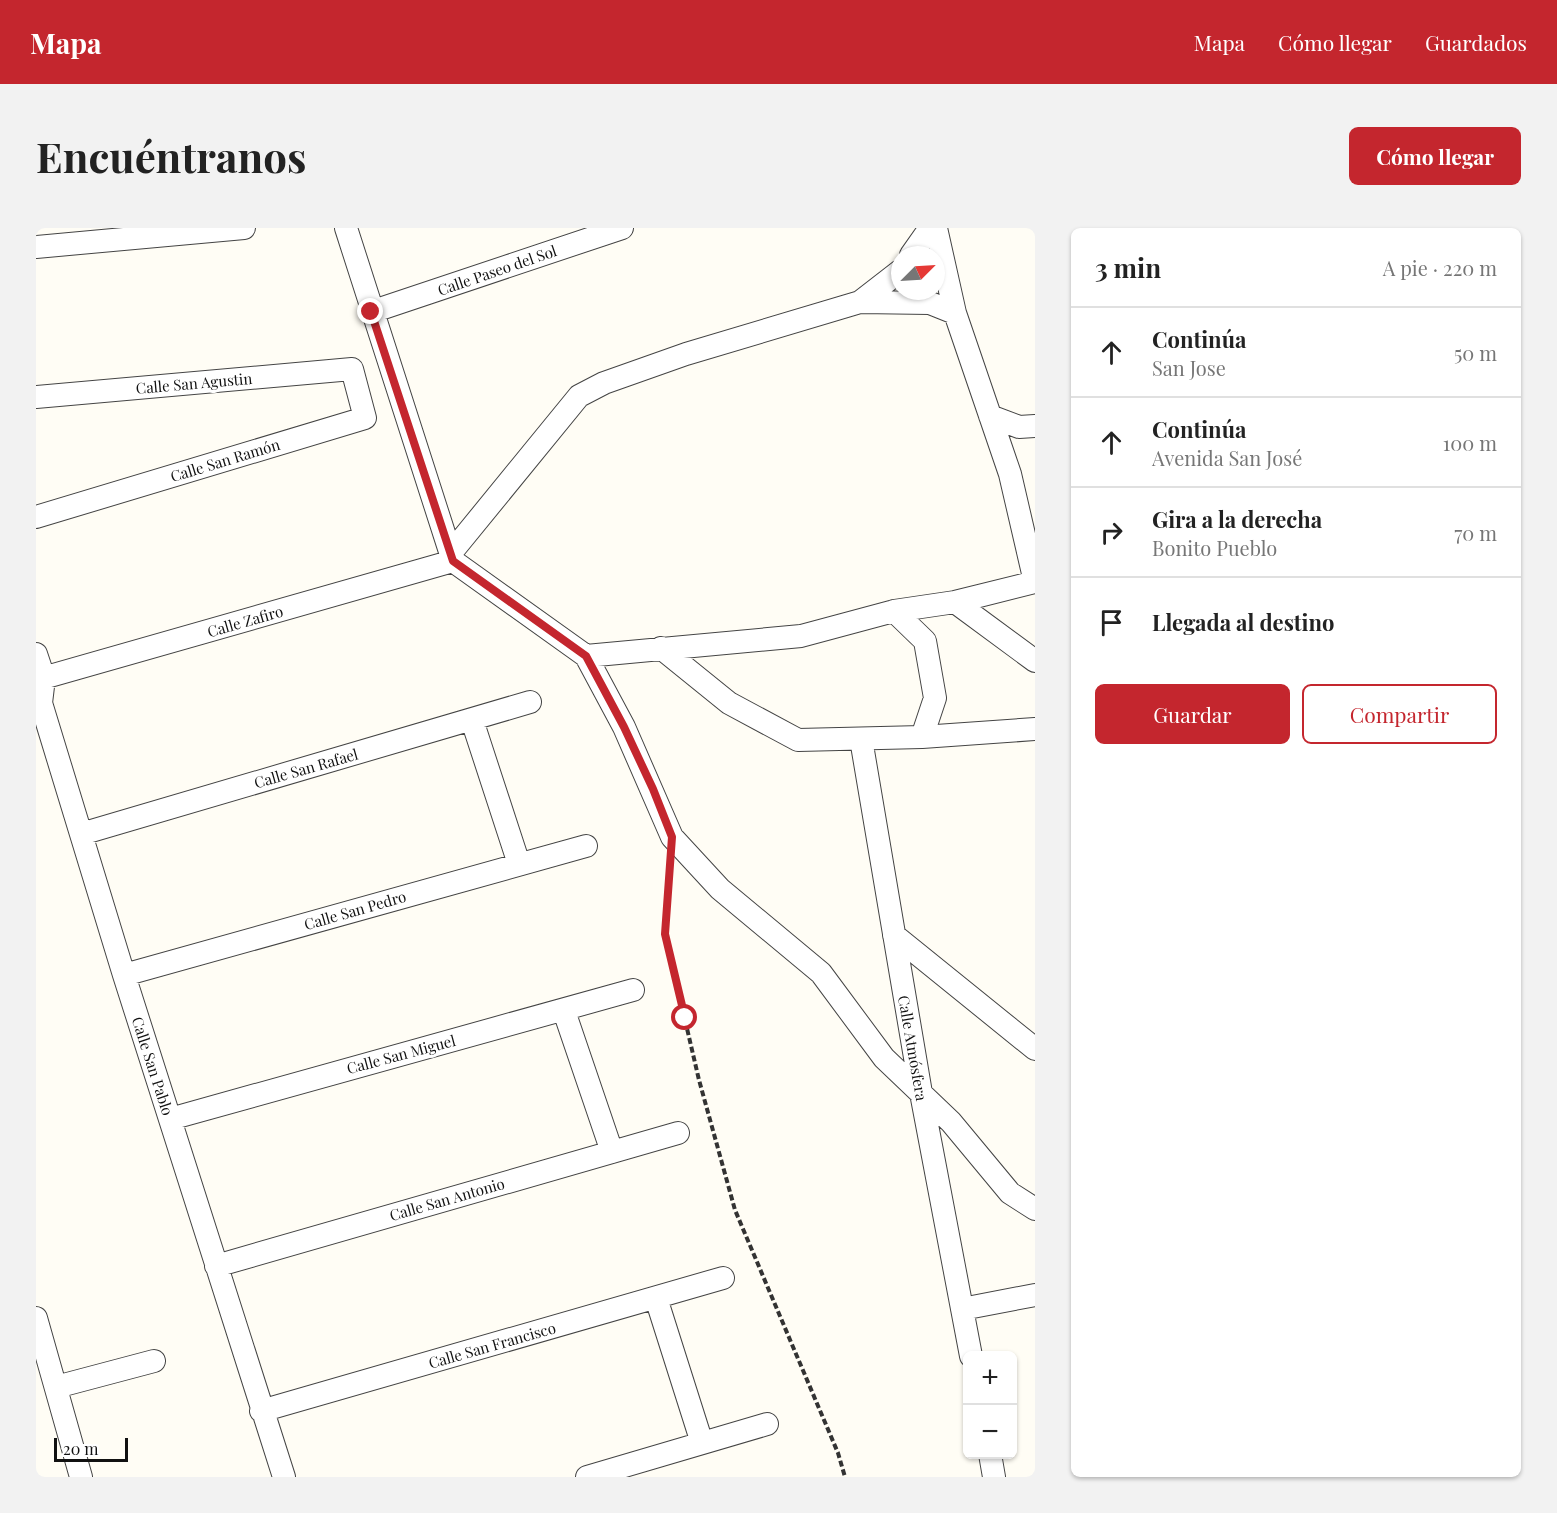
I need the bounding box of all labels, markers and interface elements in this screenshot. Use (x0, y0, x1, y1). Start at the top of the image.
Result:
text: Mapa (30, 24, 102, 61)
text: Mapa (1194, 28, 1245, 56)
text: Cómo llegar (1278, 28, 1392, 56)
text: Guardados (1425, 28, 1527, 56)
button: Cómo llegar (1349, 127, 1521, 185)
text: Encuéntranos (36, 128, 306, 184)
street label: Calle Paseo del Sol (435, 240, 559, 300)
north arrow (891, 246, 945, 300)
text: 3 min (1095, 250, 1161, 285)
text: A pie · 220 m (1383, 254, 1497, 281)
route end (357, 298, 383, 324)
text: Continúa (1152, 324, 1246, 354)
icon: ahead (1095, 336, 1128, 369)
text: 50 m (1454, 339, 1497, 366)
text: San Jose (1152, 354, 1226, 381)
street label: Calle San Agustin (135, 368, 253, 398)
text: Continúa (1152, 414, 1246, 444)
icon: ahead (1095, 426, 1128, 459)
text: 100 m (1443, 429, 1497, 456)
street label: Calle San Ramón (168, 434, 282, 486)
text: Avenida San José (1152, 444, 1302, 471)
text: Gira a la derecha (1152, 504, 1322, 534)
icon: right (1095, 516, 1128, 549)
text: 70 m (1454, 519, 1497, 546)
text: Bonito Pueblo (1152, 534, 1277, 561)
street label: Calle Zafiro (205, 601, 285, 641)
icon: arrive (1095, 606, 1128, 639)
text: Llegada al destino (1152, 607, 1334, 637)
button: Guardar (1095, 684, 1290, 744)
button: Compartir (1302, 684, 1497, 744)
street label: Calle San Rafael (252, 744, 360, 792)
street label: Calle San Pedro (302, 886, 408, 934)
street label: Calle Atmósfera (894, 994, 932, 1103)
route start (671, 1004, 697, 1030)
street label: Calle San Pablo (128, 1014, 178, 1118)
street label: Calle San Miguel (344, 1030, 458, 1078)
street label: Calle San Antonio (387, 1173, 507, 1225)
street label: Calle San Francisco (426, 1317, 558, 1373)
map controls (963, 1351, 1017, 1459)
button: + (963, 1351, 1017, 1405)
button: − (963, 1405, 1017, 1459)
scale bar (54, 1435, 128, 1462)
text: 20 m (63, 1438, 98, 1459)

